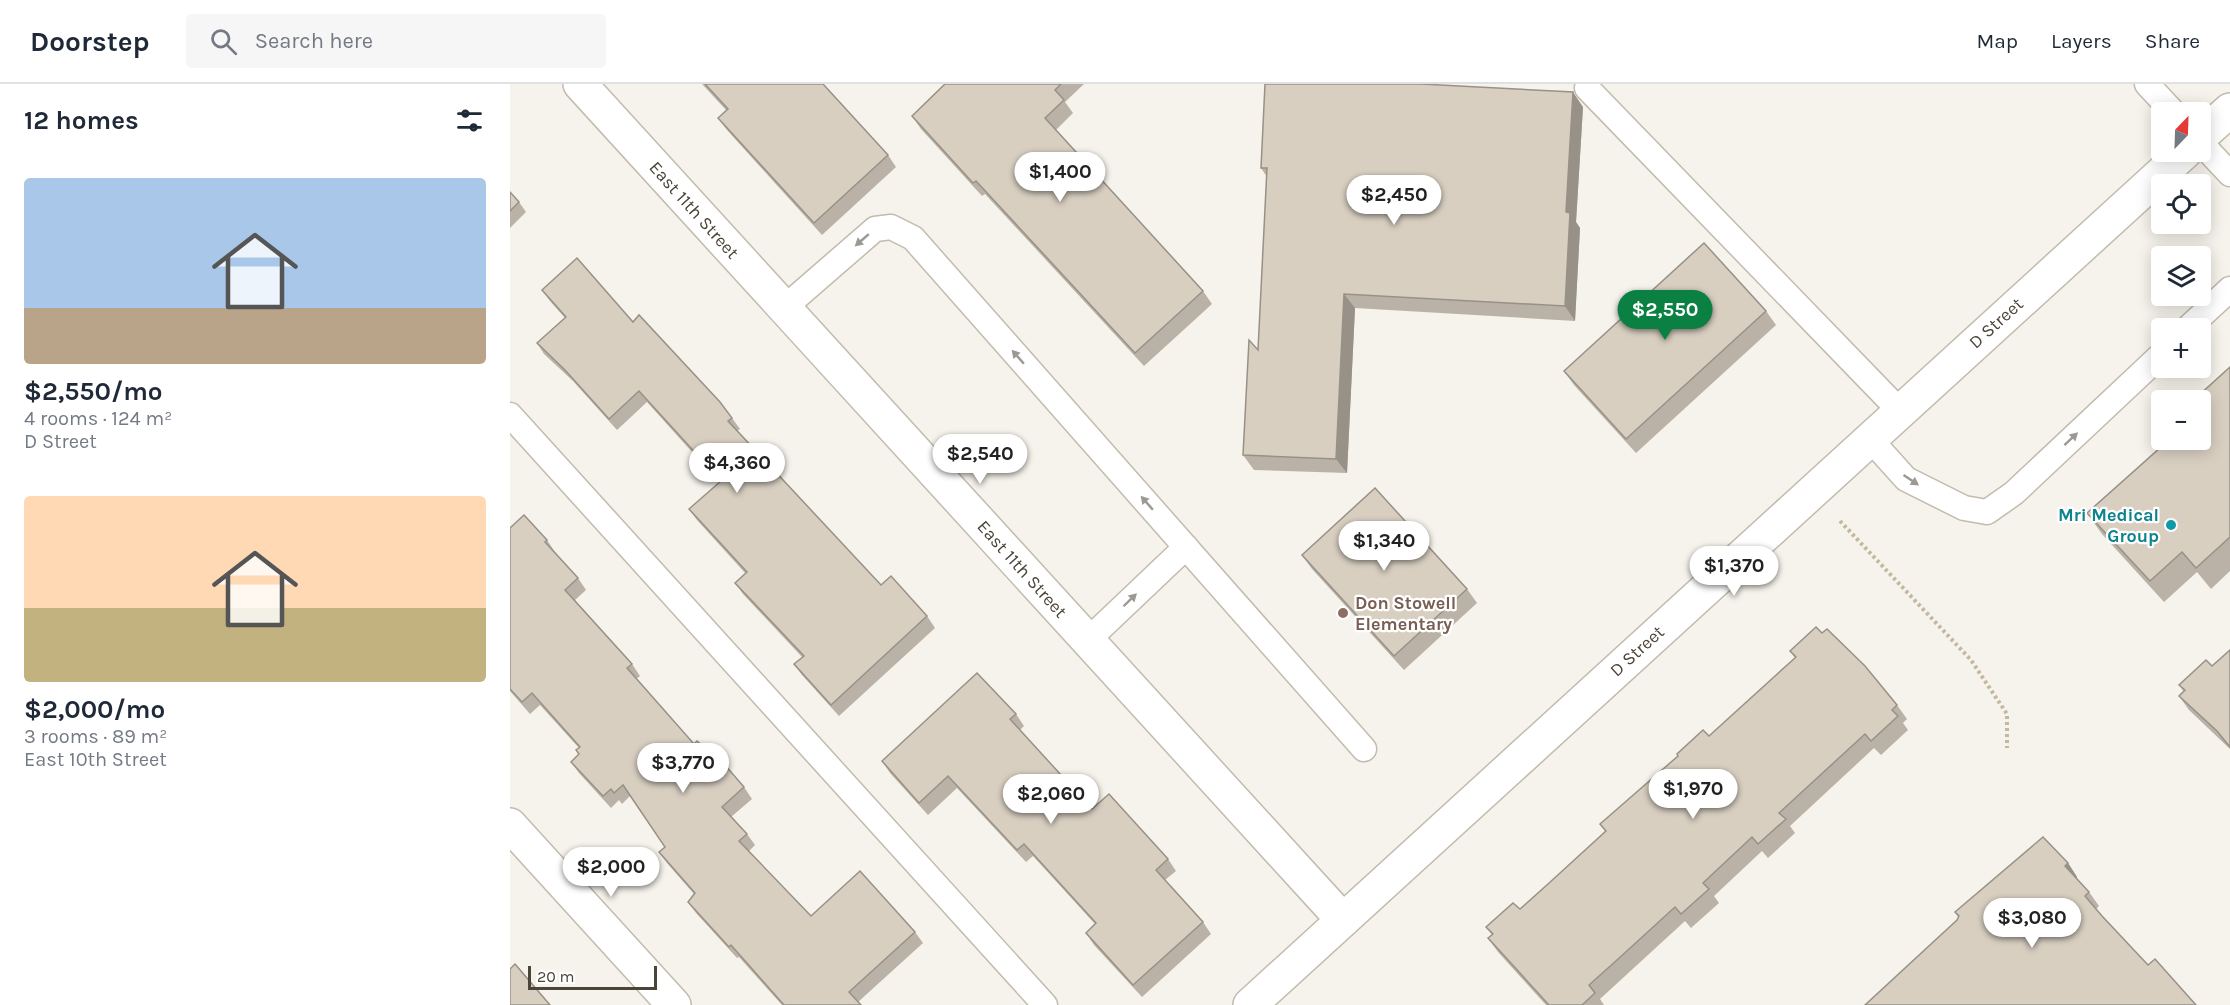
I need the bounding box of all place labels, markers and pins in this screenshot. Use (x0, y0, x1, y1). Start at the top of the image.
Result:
pin: $1,400 (1011, 152, 1109, 203)
pin: $2,450 (1345, 175, 1443, 226)
pin: $2,550 (1616, 290, 1714, 341)
pin: $2,540 (931, 434, 1029, 485)
pin: $4,360 (688, 443, 786, 494)
place label: Mri Medical Group (2058, 504, 2159, 547)
marker: Mri Medical Group (2164, 518, 2178, 532)
pin: $1,340 (1335, 521, 1433, 572)
pin: $1,370 (1685, 546, 1783, 597)
place label: Don Stowell Elementary (1355, 592, 1456, 635)
marker: Don Stowell Elementary (1336, 606, 1350, 620)
pin: $3,770 (634, 743, 732, 794)
pin: $1,970 (1644, 769, 1742, 820)
pin: $2,060 (1002, 774, 1100, 825)
pin: $2,000 (562, 847, 660, 898)
pin: $3,080 (1983, 898, 2081, 949)

